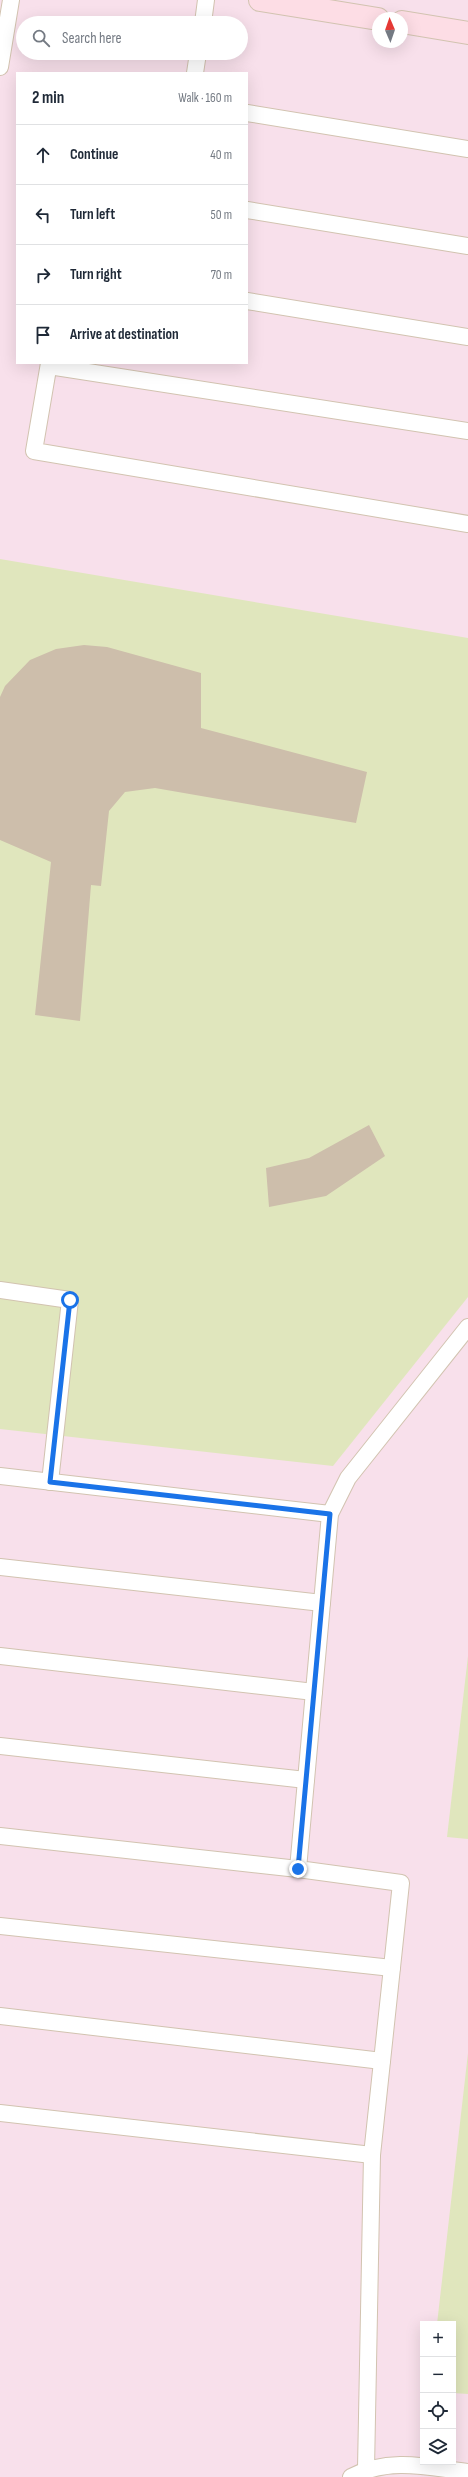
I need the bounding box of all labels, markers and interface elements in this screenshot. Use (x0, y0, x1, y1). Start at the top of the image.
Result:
north arrow (372, 12, 408, 48)
search box (16, 16, 248, 60)
icon: search (30, 27, 52, 49)
text: Search here (62, 29, 122, 48)
text: 2 min (32, 88, 64, 108)
text: Walk · 160 m (178, 90, 232, 106)
icon: ahead (32, 144, 54, 166)
text: Continue (70, 145, 119, 164)
text: 40 m (210, 147, 232, 163)
icon: left (32, 204, 54, 226)
text: Turn left (70, 205, 115, 224)
text: 50 m (211, 207, 232, 223)
icon: right (32, 264, 54, 286)
text: Turn right (70, 265, 122, 284)
text: 70 m (211, 267, 232, 283)
icon: arrive (32, 324, 54, 346)
text: Arrive at destination (70, 325, 179, 344)
route start (61, 1291, 79, 1309)
route end (289, 1860, 307, 1878)
map controls (420, 2321, 456, 2465)
button: + (420, 2321, 456, 2357)
button: − (420, 2357, 456, 2393)
button: locate (420, 2393, 456, 2429)
button: layers (420, 2429, 456, 2465)

